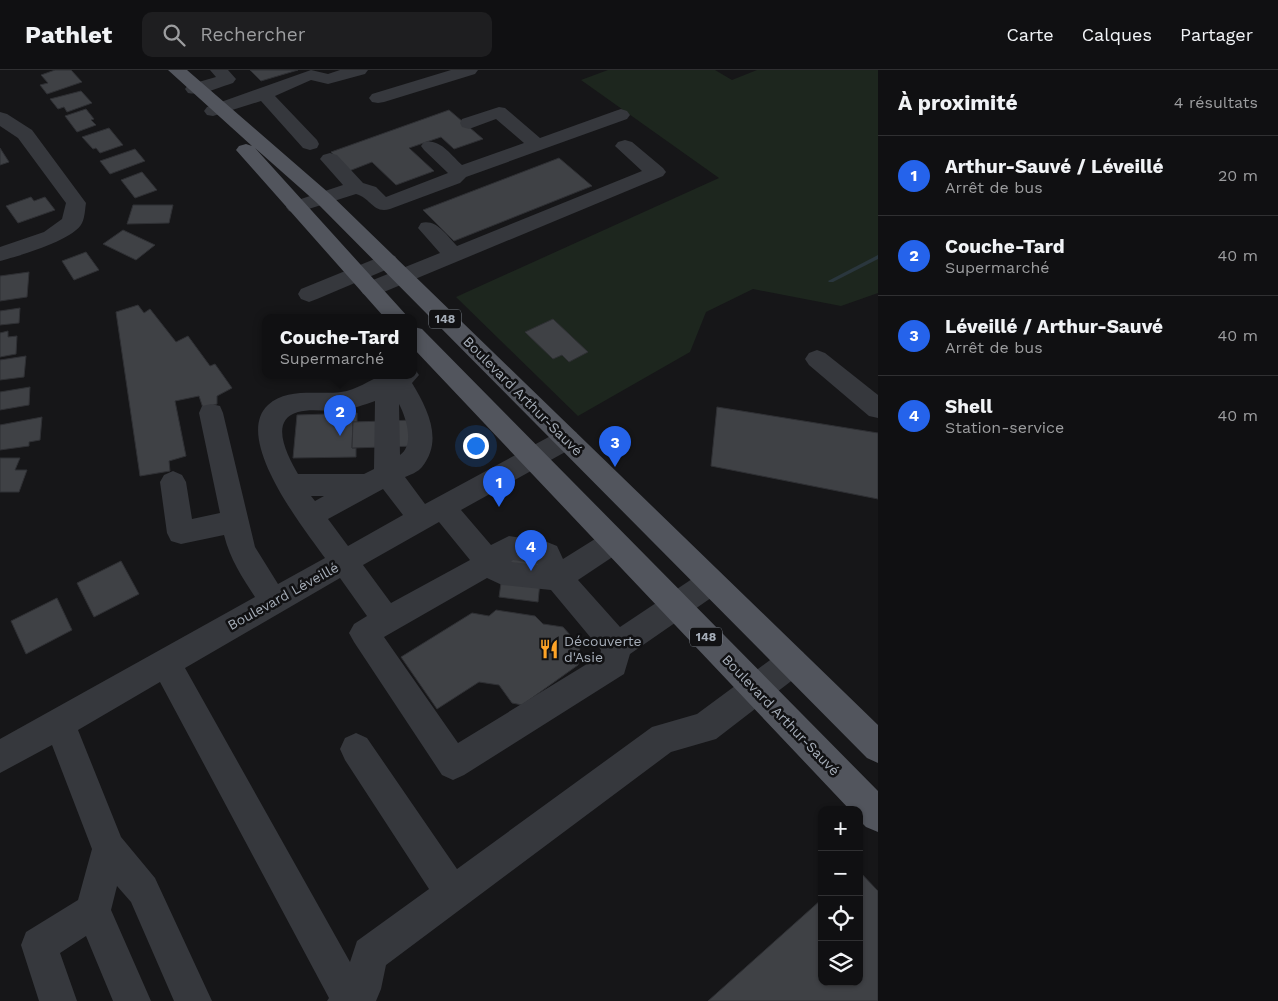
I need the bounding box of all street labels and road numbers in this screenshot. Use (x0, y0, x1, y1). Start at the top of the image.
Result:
road number: 148 (429, 310, 461, 328)
street label: Boulevard Arthur-Sauvé (460, 333, 586, 459)
street label: Boulevard Léveillé (225, 559, 341, 633)
road number: 148 (690, 628, 722, 646)
street label: Boulevard Arthur-Sauvé (719, 651, 843, 779)

